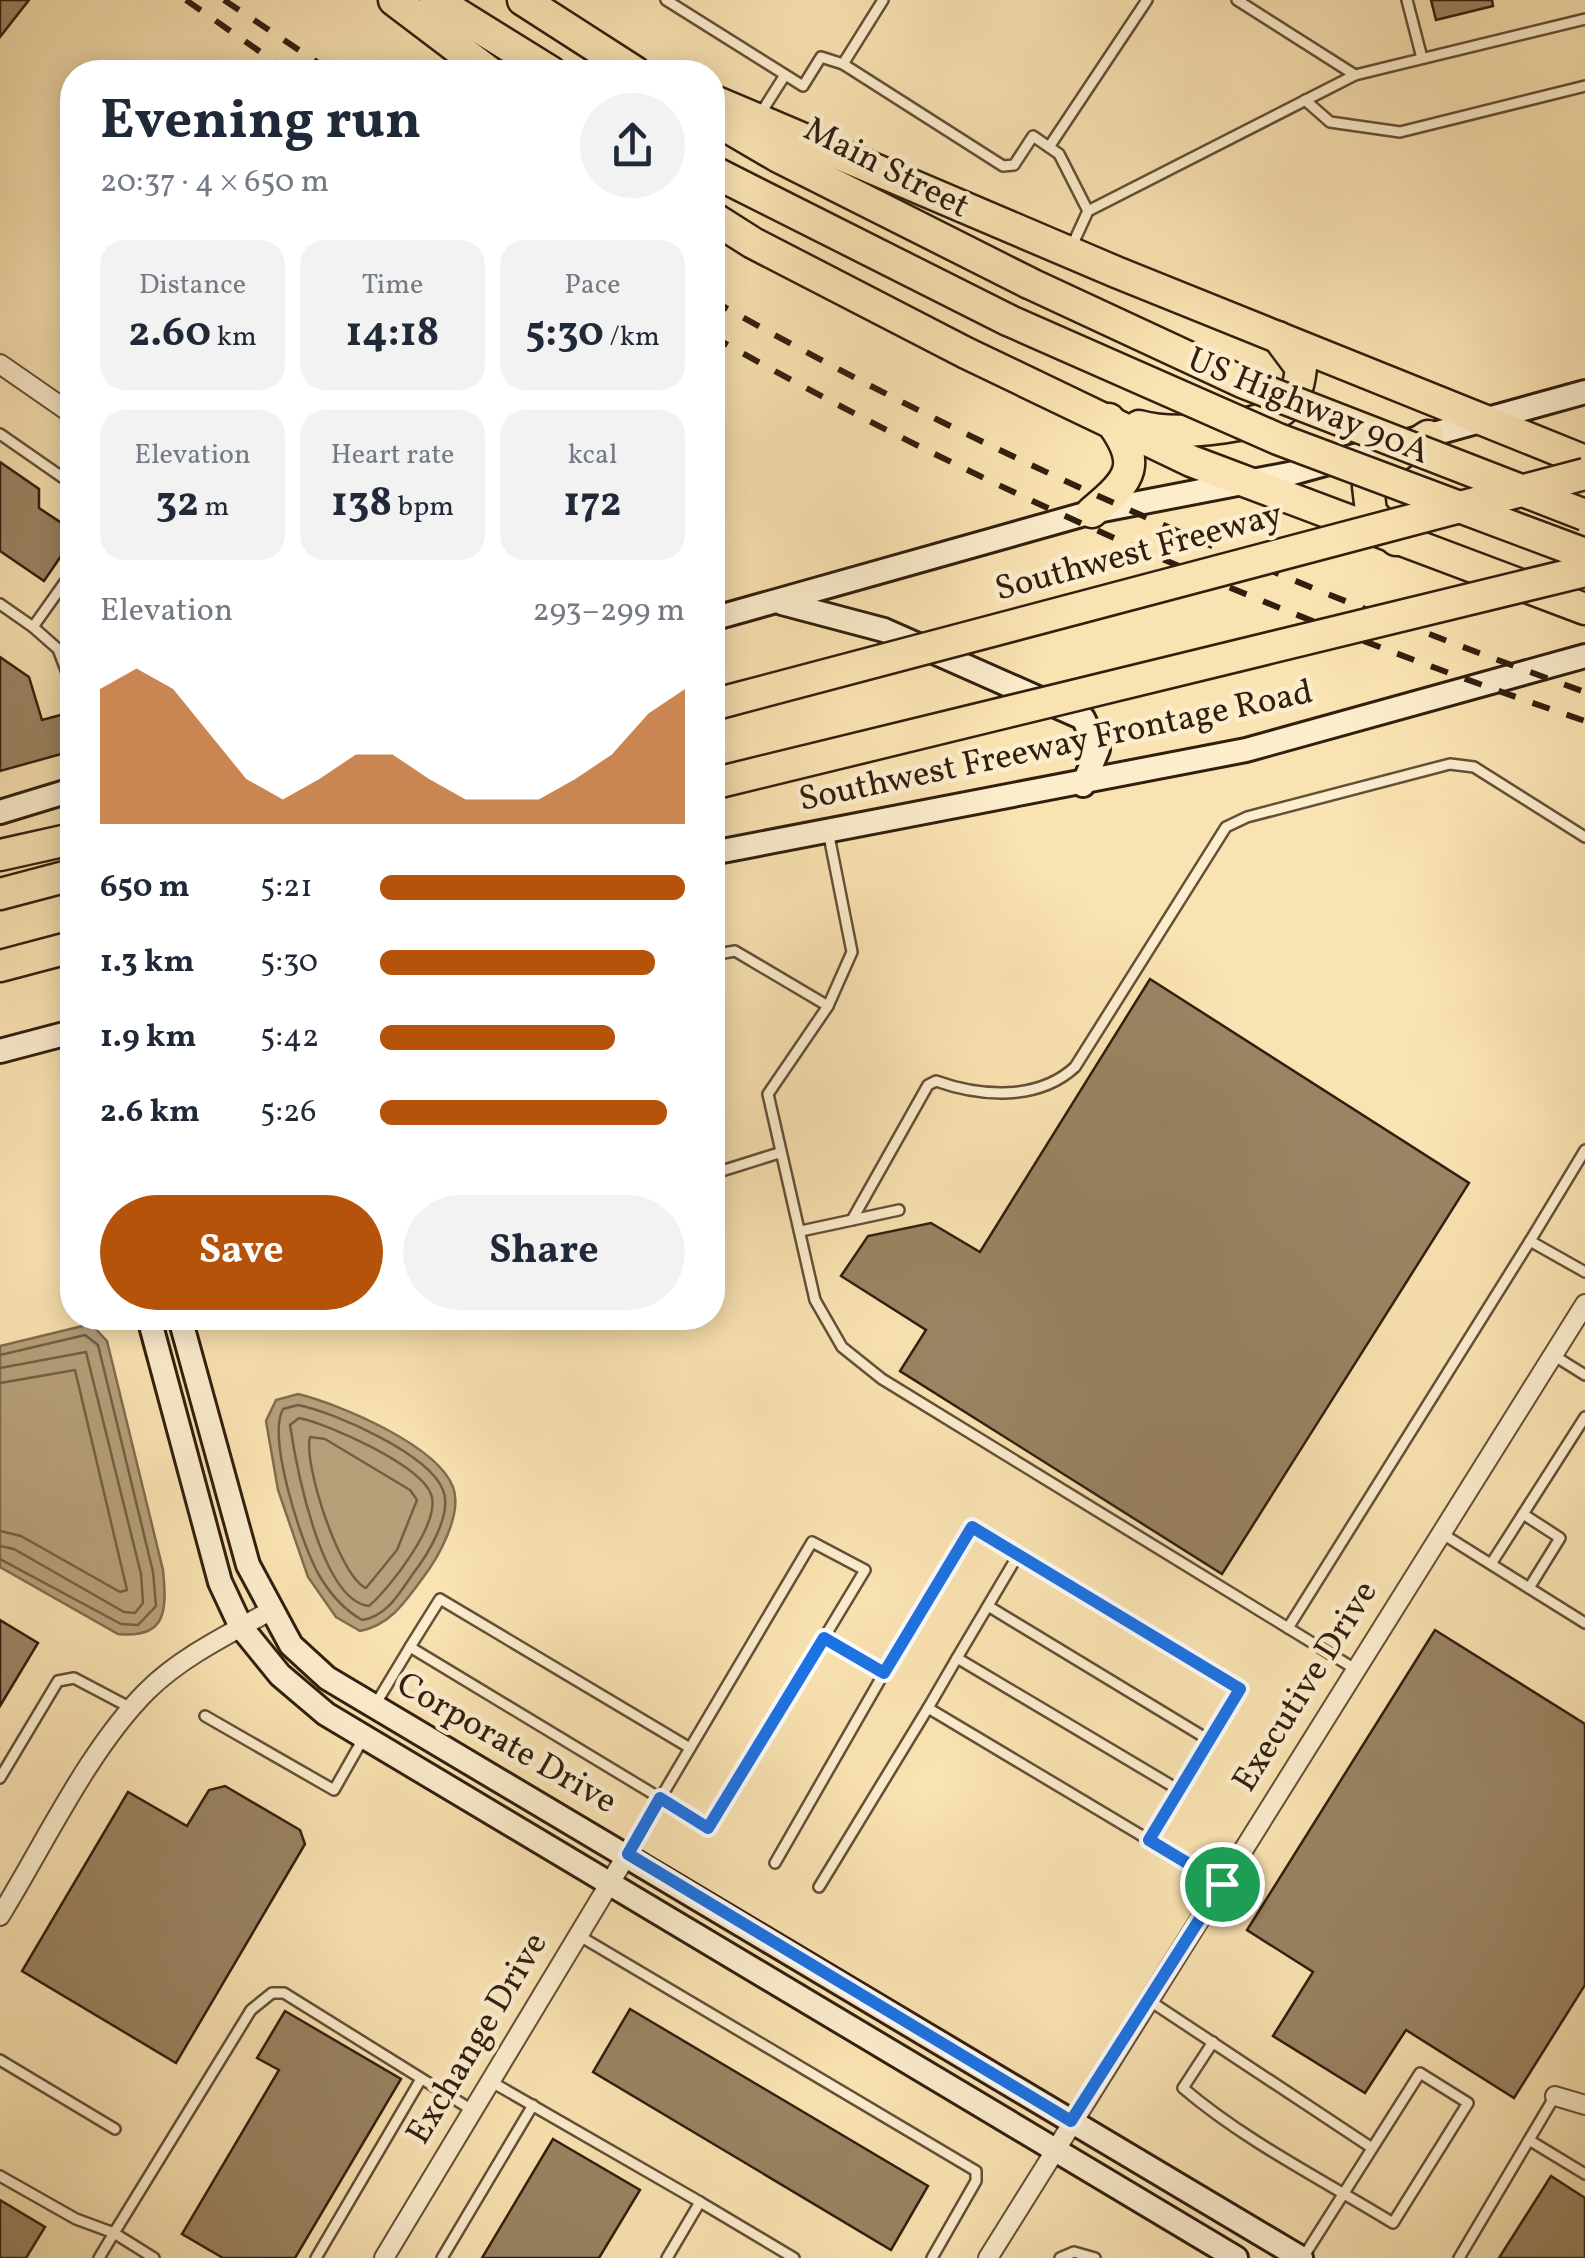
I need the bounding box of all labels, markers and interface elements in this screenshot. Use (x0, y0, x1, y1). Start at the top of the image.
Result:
text: Evening run (100, 85, 421, 161)
button: share (580, 93, 685, 198)
street label: Main Street (795, 107, 977, 231)
text: 20:37 · 4 × 650 m (100, 161, 329, 205)
text: Distance (139, 266, 246, 305)
text: Time (362, 266, 423, 305)
text: Pace (564, 266, 621, 305)
text: 2.60 (128, 305, 211, 364)
text: 14:18 (345, 305, 440, 364)
text: 5:30 (525, 305, 604, 364)
text: km (211, 318, 257, 357)
text: /km (604, 318, 660, 357)
street label: US Highway 90A (1180, 337, 1436, 477)
text: Elevation (134, 436, 251, 475)
text: Heart rate (331, 436, 454, 475)
text: kcal (568, 436, 617, 475)
text: 32 (156, 475, 199, 534)
text: 138 (331, 475, 392, 534)
text: 172 (563, 475, 622, 534)
text: m (199, 488, 229, 527)
text: bpm (392, 488, 454, 527)
street label: Southwest Freeway (990, 492, 1288, 614)
text: Elevation (100, 590, 233, 634)
text: 293–299 m (533, 590, 685, 634)
street label: Southwest Freeway Frontage Road (795, 669, 1317, 825)
text: 650 m (100, 866, 190, 910)
text: 5:21 (260, 866, 313, 910)
text: 1.3 km (100, 941, 194, 985)
text: 5:30 (260, 941, 318, 985)
text: 1.9 km (100, 1016, 196, 1060)
text: 5:42 (260, 1016, 319, 1060)
text: 2.6 km (100, 1091, 200, 1135)
text: 5:26 (260, 1091, 316, 1135)
button: Save (100, 1195, 383, 1310)
button: Share (403, 1195, 685, 1310)
street label: Executive Drive (1222, 1572, 1390, 1802)
street label: Corporate Drive (387, 1661, 625, 1827)
pin (1180, 1842, 1265, 1927)
icon: arrive (1195, 1857, 1250, 1912)
street label: Exchange Drive (396, 1924, 560, 2154)

